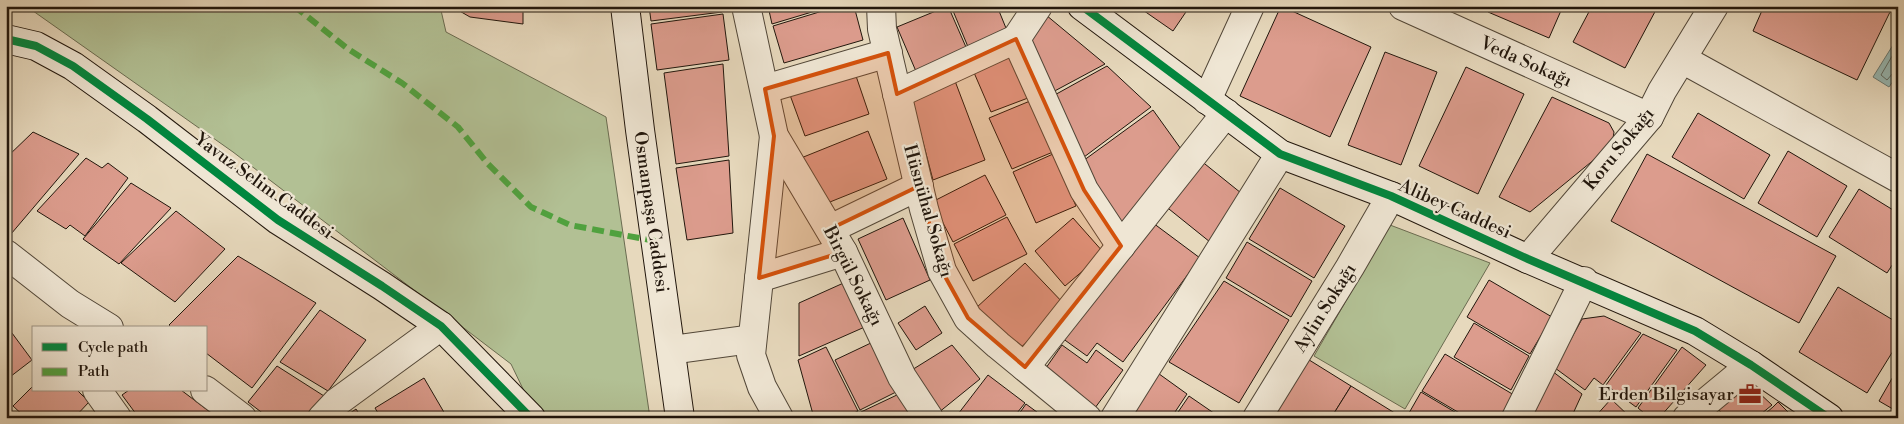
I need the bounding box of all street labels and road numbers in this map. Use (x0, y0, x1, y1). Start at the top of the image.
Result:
street label: Veda Sokağı (1476, 31, 1576, 93)
street label: Koru Sokağı (1579, 103, 1659, 195)
street label: Yavuz Selim Caddesi (189, 127, 338, 244)
street label: Osmanpaşa Caddesi (628, 130, 674, 294)
street label: Hüsnühal Sokağı (898, 142, 958, 280)
street label: Alibey Caddesi (1395, 174, 1515, 244)
street label: Birgül Sokağı (817, 221, 888, 330)
street label: Aylin Sokağı (1288, 259, 1361, 358)

